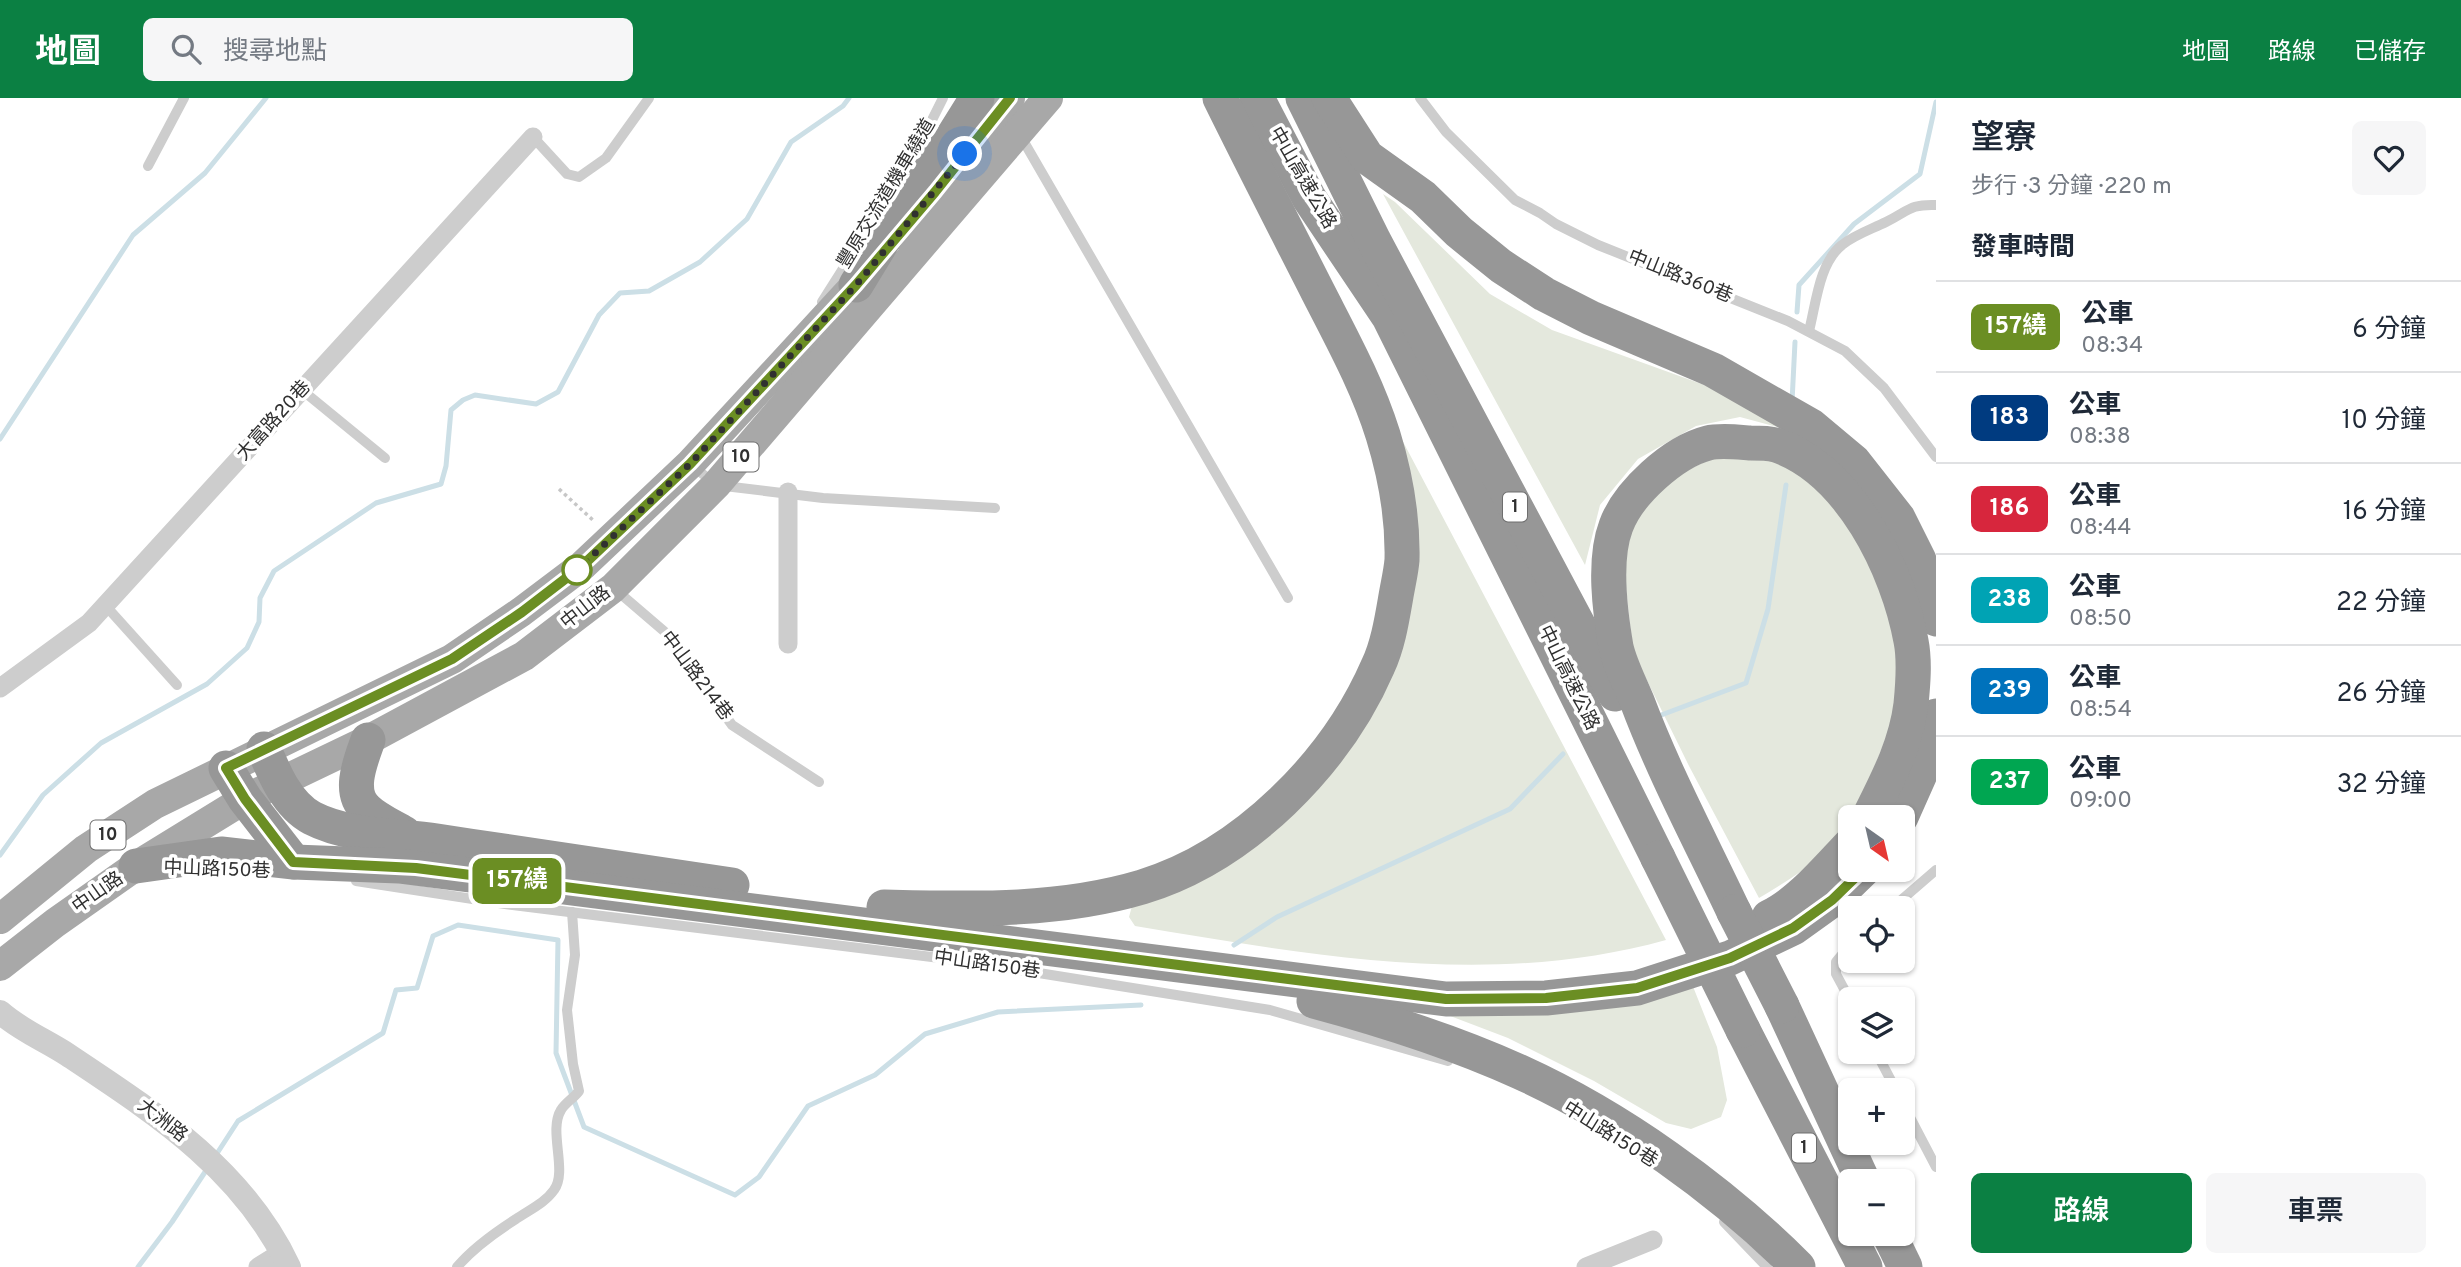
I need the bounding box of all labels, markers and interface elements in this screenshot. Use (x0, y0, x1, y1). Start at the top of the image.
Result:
search box (143, 18, 633, 81)
icon: search (167, 30, 205, 68)
text: 地圖 (35, 33, 101, 75)
text: 搜尋地點 (223, 36, 327, 69)
text: 地圖 (2182, 38, 2230, 68)
text: 路線 (2268, 38, 2316, 68)
text: 已儲存 (2354, 38, 2426, 68)
street label: 豐原交流道機車繞道 (833, 115, 941, 273)
text: 望寮 (1971, 119, 2037, 161)
button: heart (2352, 121, 2426, 195)
street label: 中山高速公路 (1263, 123, 1341, 233)
your location (947, 136, 982, 171)
text: 步行 · 3 分鐘 · 220 m (1971, 173, 2172, 202)
text: 發車時間 (1971, 232, 2075, 265)
street label: 中山路360巷 (1624, 245, 1736, 309)
text: 公車 (2081, 299, 2133, 332)
text: 157繞 (1985, 312, 2046, 342)
text: 6 分鐘 (2352, 314, 2426, 347)
text: 08:34 (2081, 332, 2143, 361)
street label: 大富路20巷 (232, 376, 316, 466)
text: 公車 (2069, 390, 2121, 423)
text: 183 (1990, 403, 2029, 433)
text: 10 分鐘 (2341, 405, 2426, 438)
text: 08:38 (2069, 423, 2131, 452)
road number: 10 (724, 442, 758, 472)
text: 公車 (2069, 481, 2121, 514)
road number: 1 (1503, 492, 1527, 522)
text: 186 (1990, 494, 2029, 524)
text: 16 分鐘 (2343, 496, 2426, 529)
text: 08:44 (2069, 514, 2132, 543)
unlabelled marker (562, 555, 592, 585)
text: 公車 (2069, 572, 2121, 605)
street label: 中山路 (556, 581, 616, 635)
text: 238 (1987, 585, 2032, 615)
text: 22 分鐘 (2336, 587, 2426, 620)
text: 08:50 (2069, 605, 2132, 634)
street label: 中山高速公路 (1532, 622, 1604, 734)
street label: 中山路214巷 (654, 626, 738, 726)
text: 公車 (2069, 663, 2121, 696)
text: 239 (1988, 676, 2031, 706)
text: 26 分鐘 (2336, 678, 2426, 711)
text: 08:54 (2069, 696, 2132, 725)
text: 公車 (2069, 754, 2121, 787)
text: 237 (1989, 767, 2030, 797)
text: 32 分鐘 (2337, 769, 2426, 802)
text: 09:00 (2069, 787, 2132, 816)
north arrow (1838, 805, 1914, 882)
map controls (1838, 805, 1915, 1246)
road number: 10 (90, 820, 126, 850)
street label: 中山路150巷 (163, 856, 271, 884)
line badge: 157繞 (468, 858, 566, 904)
text: 157繞 (486, 866, 548, 896)
street label: 中山路 (68, 867, 128, 919)
button: locate (1838, 896, 1915, 973)
street label: 中山路150巷 (932, 946, 1042, 984)
button: layers (1838, 987, 1915, 1064)
button: + (1838, 1078, 1915, 1155)
street label: 大洲路 (132, 1094, 192, 1148)
street label: 中山路150巷 (1558, 1096, 1662, 1174)
road number: 1 (1792, 1134, 1816, 1162)
button: − (1838, 1169, 1915, 1246)
button: 路線 (1971, 1173, 2192, 1253)
button: 車票 (2206, 1173, 2426, 1253)

